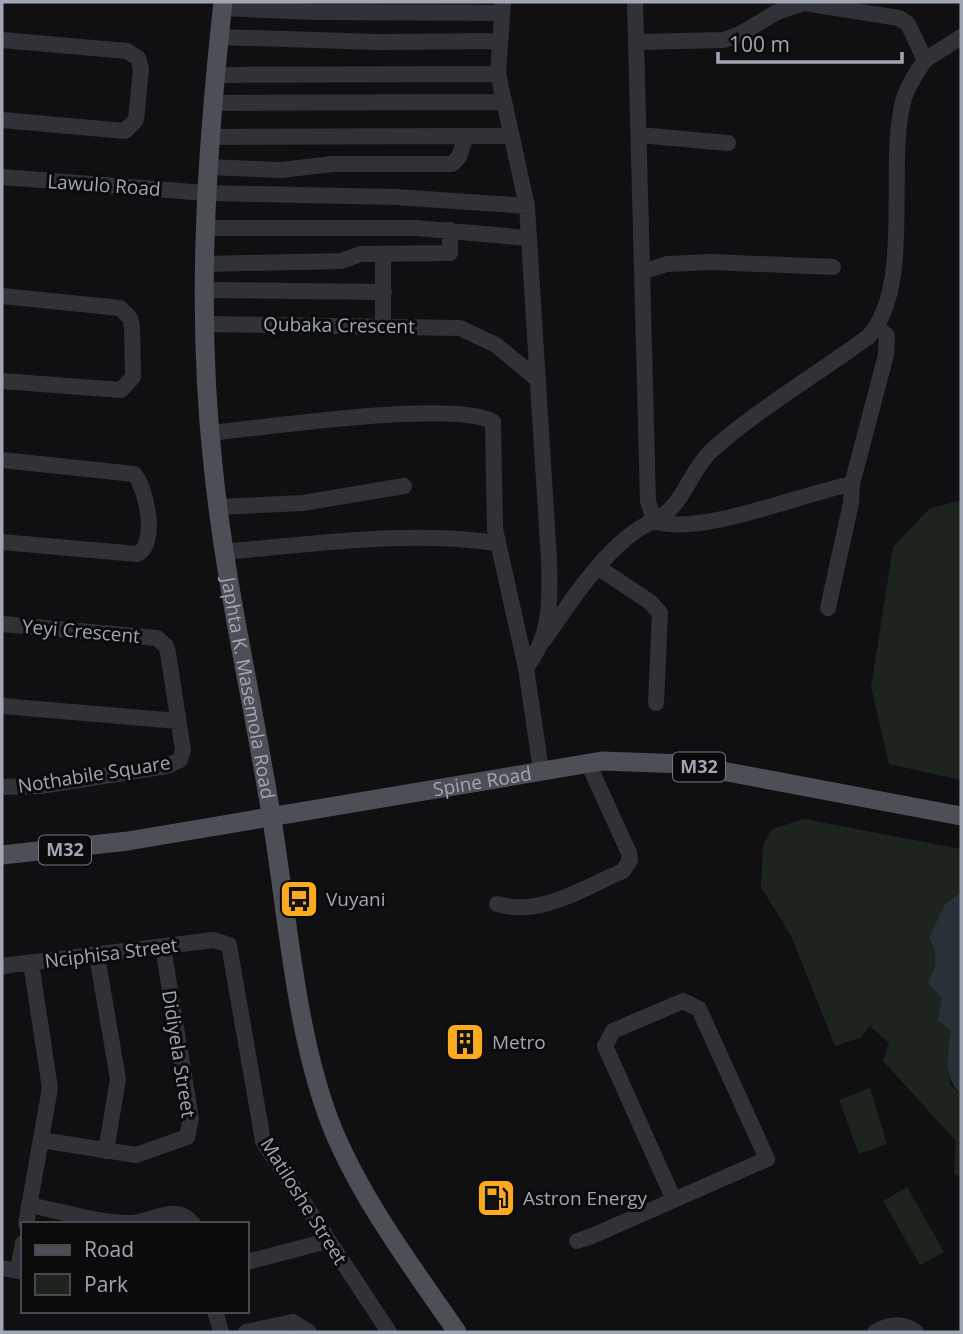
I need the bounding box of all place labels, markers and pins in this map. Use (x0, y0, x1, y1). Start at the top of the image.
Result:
bus stop icon: Vuyani (278, 878, 320, 920)
place label: Vuyani (326, 886, 386, 912)
building icon: Metro (444, 1021, 486, 1063)
place label: Metro (492, 1029, 546, 1055)
fuel station icon: Astron Energy (475, 1177, 517, 1219)
place label: Astron Energy (523, 1185, 648, 1211)

